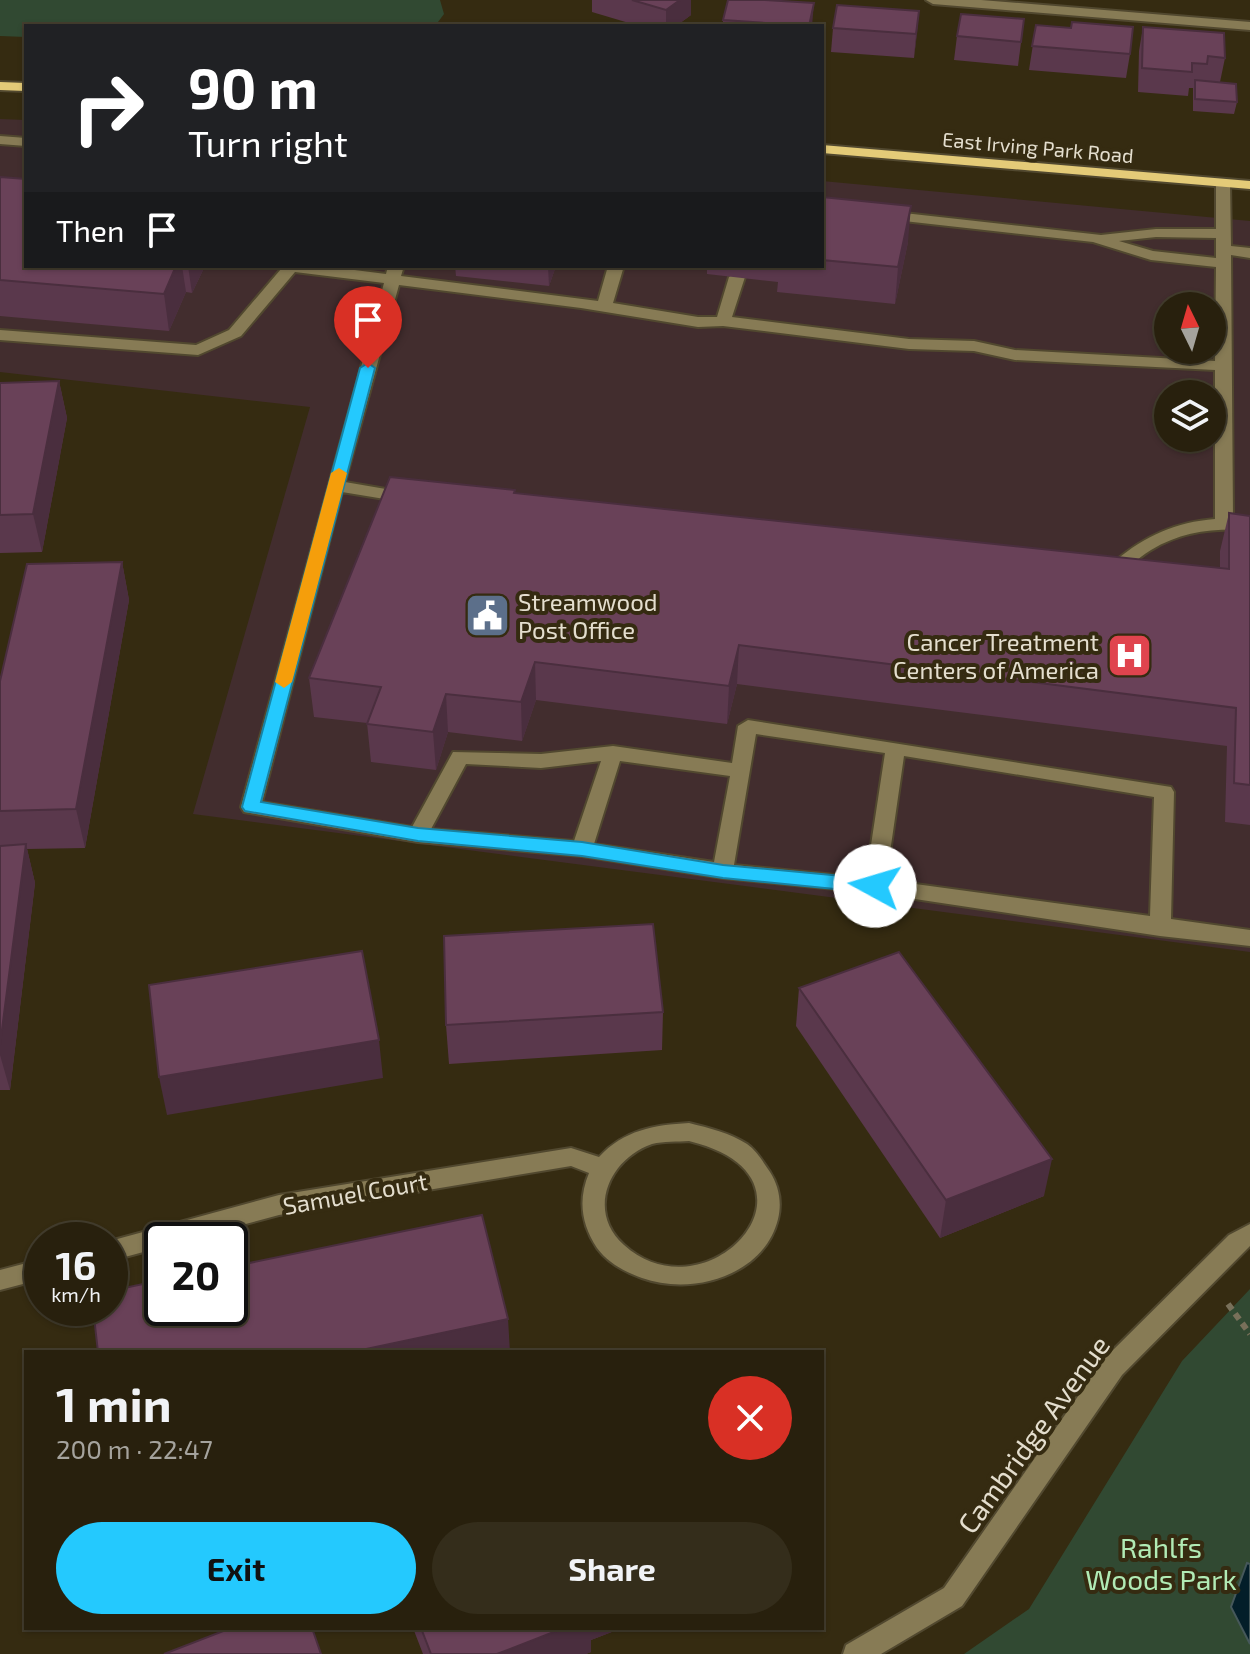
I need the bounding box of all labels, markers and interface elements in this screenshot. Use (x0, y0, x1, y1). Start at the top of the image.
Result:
text: 90 m (188, 53, 318, 120)
icon: right (56, 56, 160, 160)
text: Turn right (188, 121, 348, 164)
street label: East Irving Park Road (941, 127, 1135, 167)
icon: arrive (140, 208, 184, 252)
text: Then (56, 212, 124, 248)
pin (334, 286, 402, 368)
north arrow (1154, 292, 1226, 364)
map controls (1154, 292, 1226, 452)
icon: arrive (346, 298, 390, 342)
button: layers (1154, 380, 1226, 452)
place label: Streamwood Post Office (518, 587, 658, 644)
public building icon: Streamwood Post Office (463, 591, 511, 639)
place label: Cancer Treatment Centers of America (893, 627, 1099, 684)
hospital icon: Cancer Treatment Centers of America (1106, 631, 1154, 679)
position arrow (833, 844, 917, 928)
street label: Samuel Court (281, 1166, 429, 1220)
speed limit sign: 20 (144, 1222, 248, 1326)
text: 16 (56, 1240, 96, 1288)
text: km/h (51, 1282, 101, 1306)
street label: Cambridge Avenue (950, 1329, 1116, 1539)
text: 1 min (56, 1374, 172, 1432)
button: close (708, 1376, 792, 1460)
text: 200 m · 22:47 (56, 1433, 213, 1464)
button: Exit (56, 1522, 416, 1614)
button: Share (432, 1522, 792, 1614)
park label: Rahlfs Woods Park (1085, 1530, 1237, 1596)

